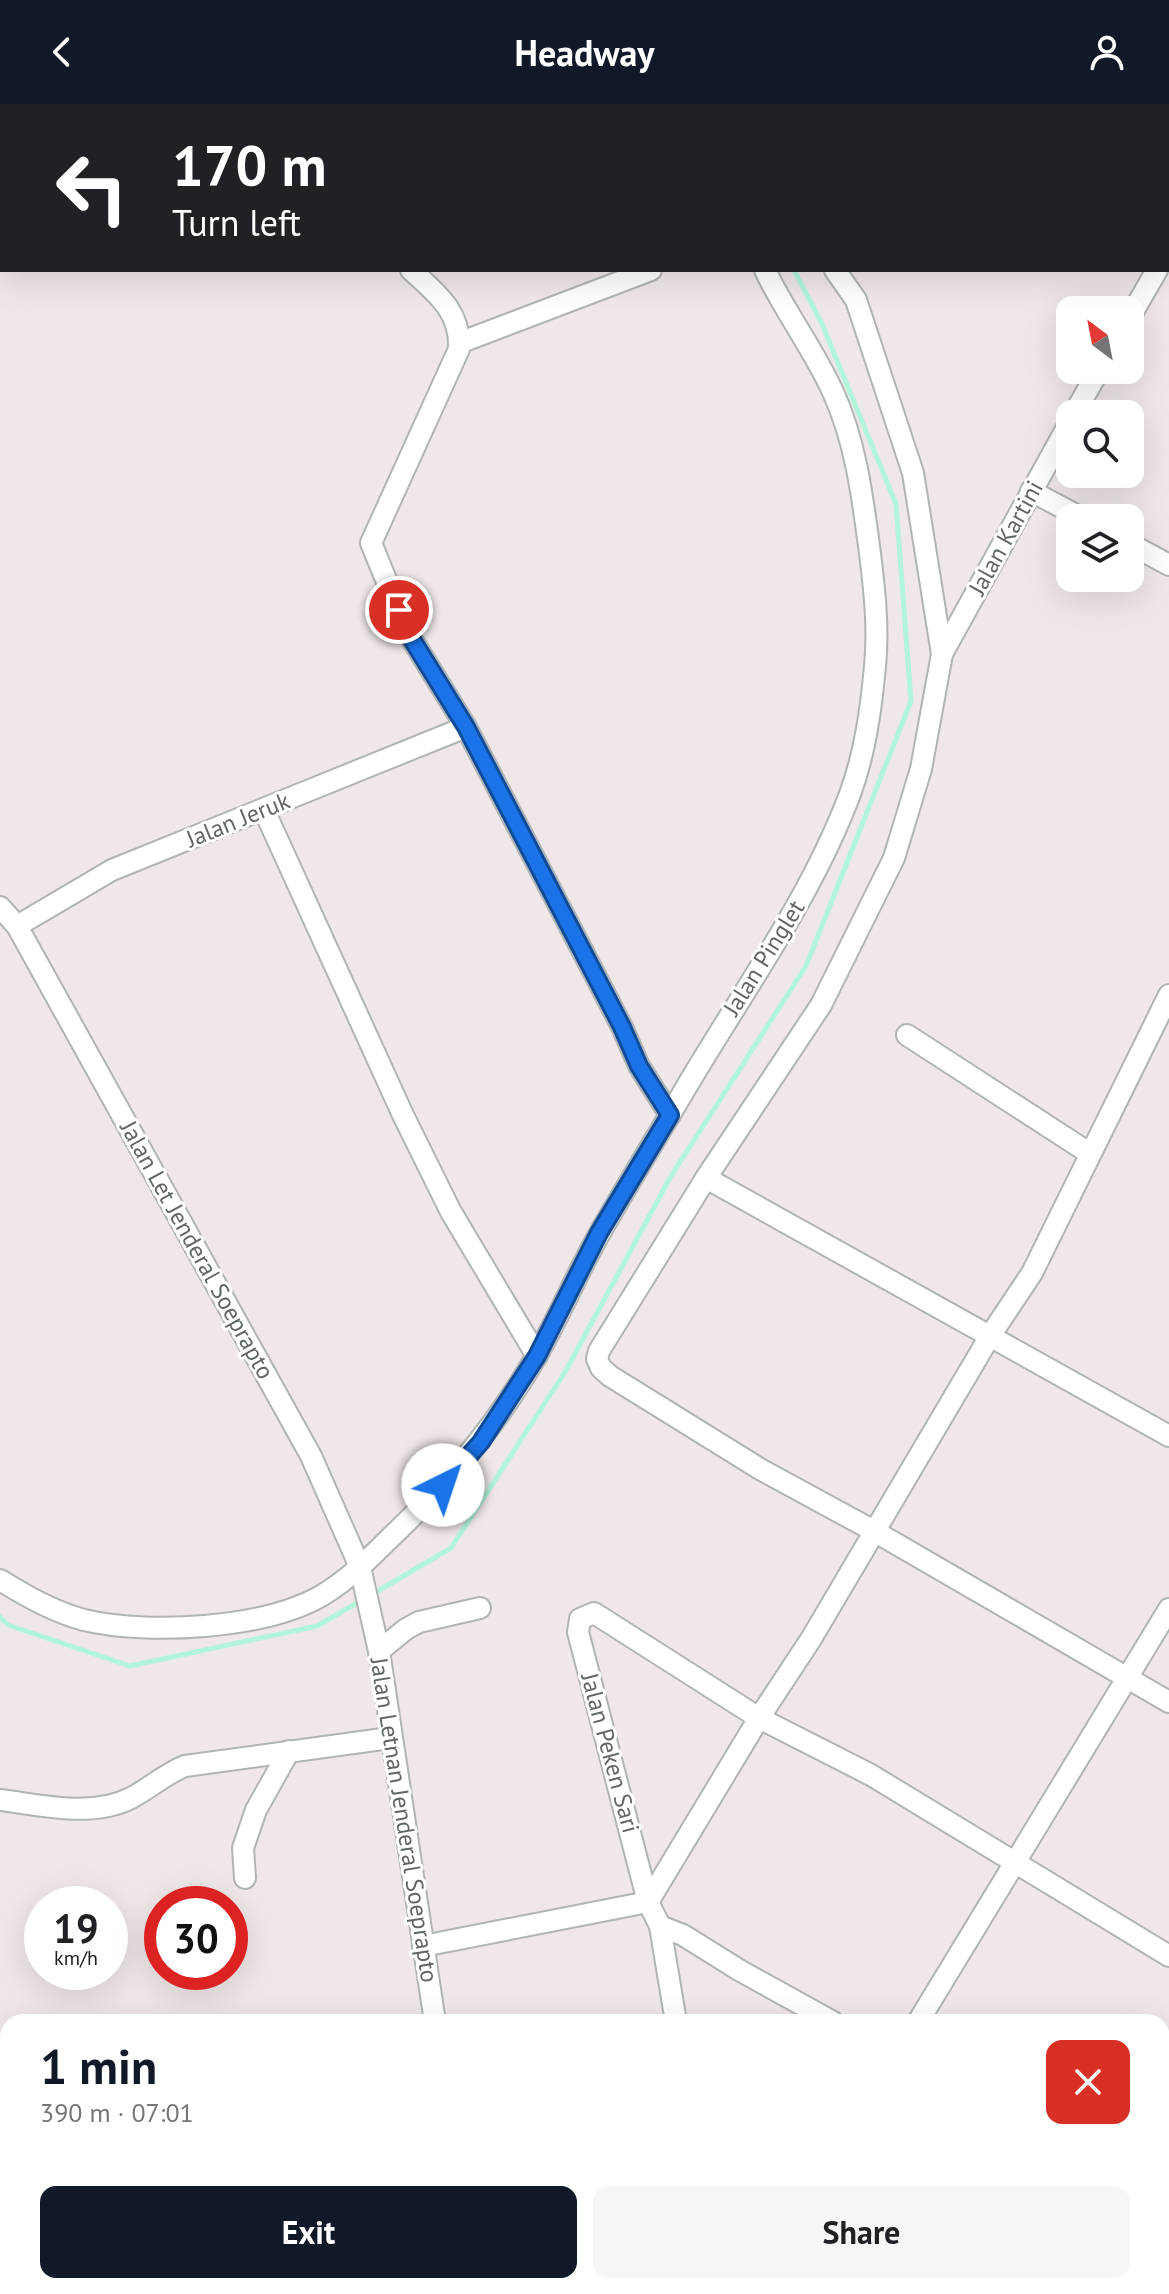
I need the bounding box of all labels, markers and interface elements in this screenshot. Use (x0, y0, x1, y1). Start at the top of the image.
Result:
text: Headway (514, 29, 655, 76)
icon: back (40, 30, 84, 74)
icon: person (1085, 30, 1129, 74)
text: 170 m (172, 129, 327, 201)
icon: left (40, 136, 144, 240)
text: Turn left (172, 199, 301, 246)
north arrow (1056, 296, 1144, 384)
map controls (1056, 296, 1144, 592)
button: search (1056, 400, 1144, 488)
street label: Jalan Kartini (961, 475, 1050, 601)
button: layers (1056, 504, 1144, 592)
pin (365, 576, 433, 644)
icon: arrive (377, 588, 421, 632)
street label: Jalan Jeruk (180, 785, 295, 855)
street label: Jalan Pinglet (715, 894, 811, 1022)
street label: Jalan Let Jenderal Soeprapto (113, 1114, 281, 1384)
position arrow (401, 1443, 485, 1527)
street label: Jalan Letnan Jenderal Soeprapto (363, 1654, 446, 1985)
street label: Jalan Peken Sari (574, 1669, 647, 1836)
speed limit sign: 30 (144, 1886, 248, 1990)
text: 19 (53, 1902, 99, 1954)
text: km/h (54, 1945, 98, 1971)
text: 1 min (40, 2035, 157, 2097)
button: close (1046, 2040, 1130, 2124)
text: 390 m · 07:01 (40, 2096, 194, 2129)
button: Exit (40, 2186, 577, 2278)
button: Share (593, 2186, 1130, 2278)

